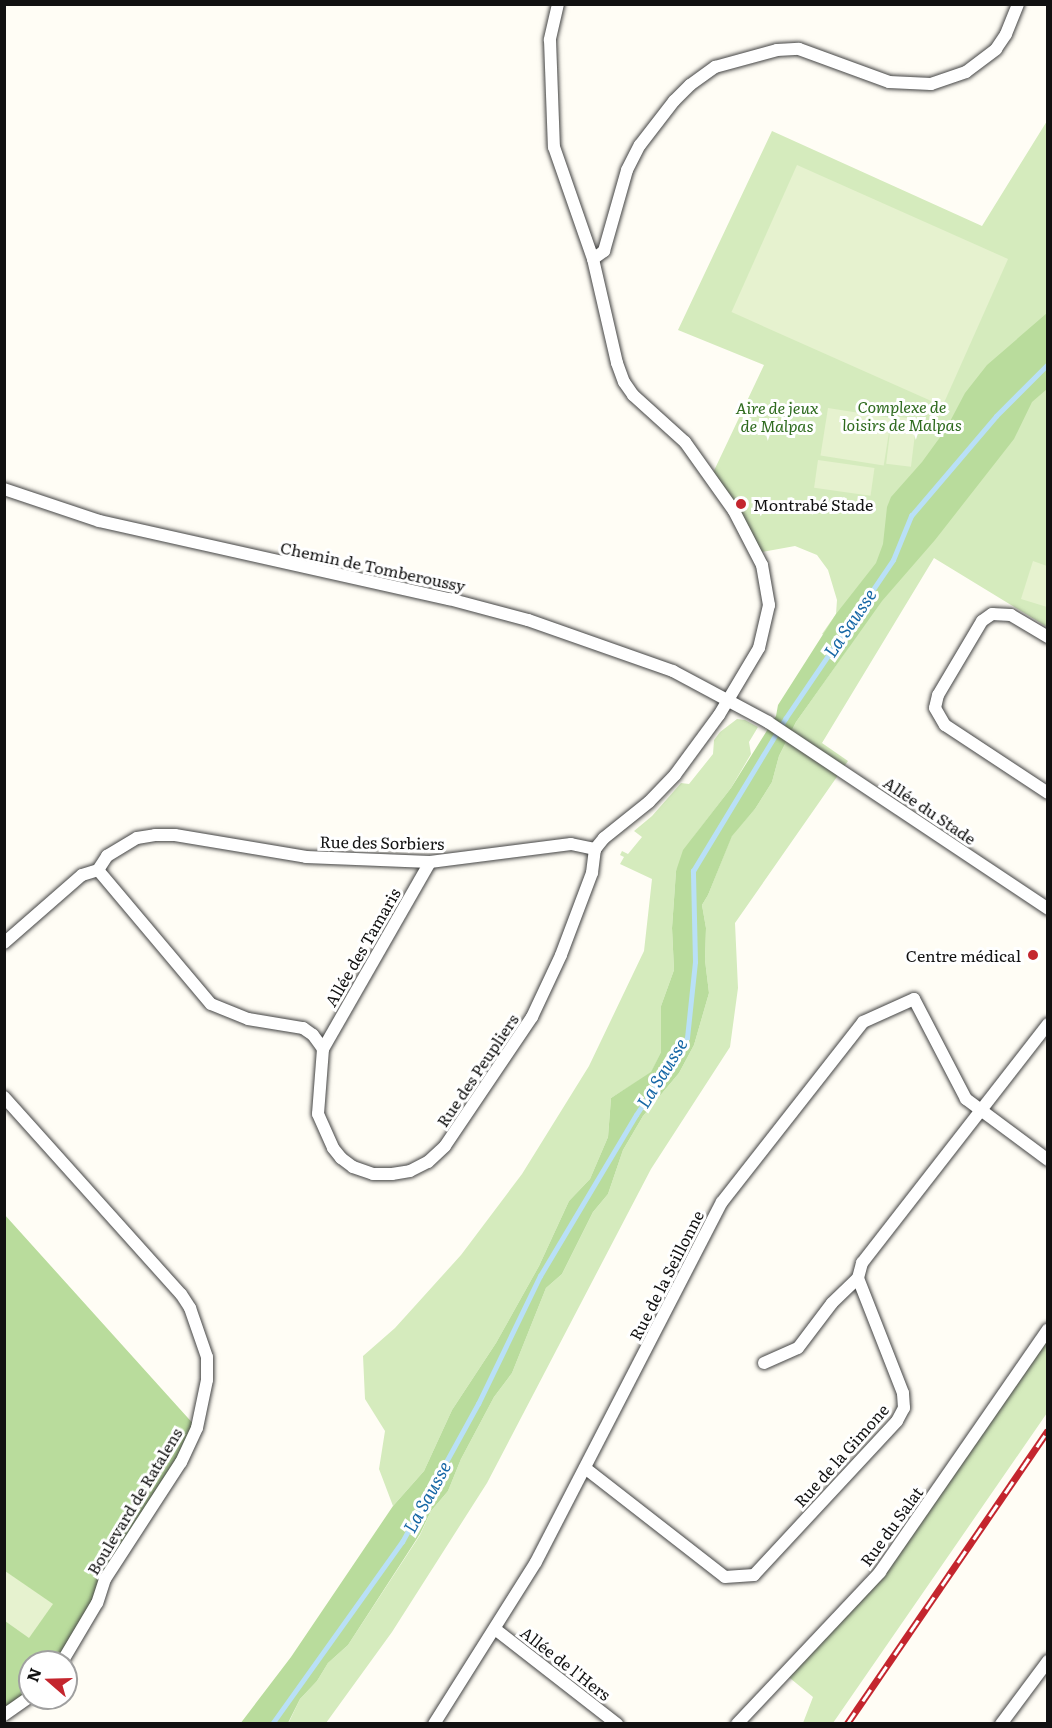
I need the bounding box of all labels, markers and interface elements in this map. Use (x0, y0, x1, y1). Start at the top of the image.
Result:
park label: Complexe de loisirs de Malpas (842, 396, 962, 434)
park label: Aire de jeux de Malpas (736, 397, 818, 435)
place label: Montrabé Stade (753, 494, 873, 514)
marker: Montrabé Stade (734, 497, 748, 511)
street label: Chemin de Tomberoussy (279, 537, 467, 595)
water label: La Sausse (819, 585, 881, 661)
street label: Allée du Stade (880, 772, 980, 848)
street label: Rue des Sorbiers (320, 831, 444, 853)
street label: Allée des Tamaris (320, 884, 404, 1010)
place label: Centre médical (906, 945, 1021, 965)
marker: Centre médical (1026, 948, 1040, 962)
street label: Rue des Peupliers (432, 1010, 522, 1130)
water label: La Sausse (632, 1034, 692, 1112)
street label: Rue de la Seillonne (625, 1207, 707, 1343)
street label: Rue de la Gimone (790, 1400, 892, 1510)
street label: Boulevard de Ratalens (83, 1424, 185, 1578)
water label: La Sausse (399, 1458, 455, 1536)
street label: Rue du Salat (856, 1483, 926, 1569)
street label: Allée de l'Hers (517, 1622, 615, 1704)
north arrow (18, 1650, 78, 1710)
text: N (19, 1664, 47, 1685)

